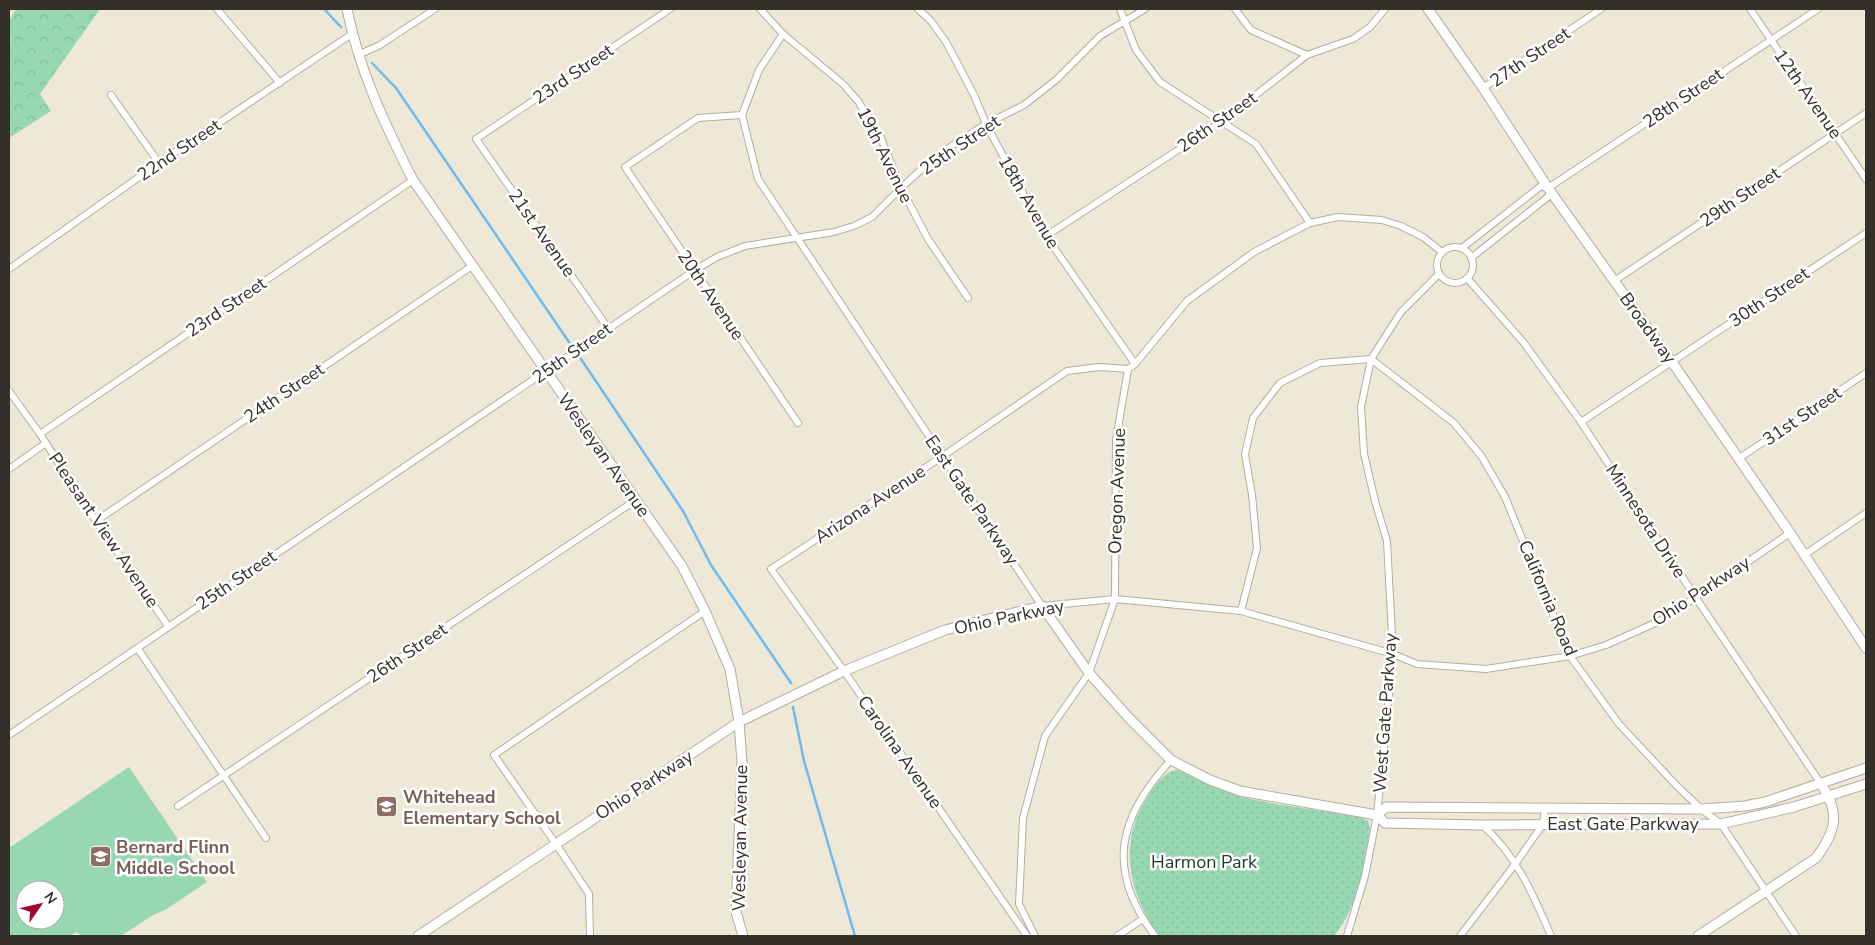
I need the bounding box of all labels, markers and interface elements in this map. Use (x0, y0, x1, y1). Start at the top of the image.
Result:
street label: 27th Street (1485, 21, 1575, 93)
street label: 23rd Street (528, 38, 618, 110)
street label: 12th Avenue (1768, 45, 1848, 143)
street label: 28th Street (1638, 62, 1728, 134)
street label: 26th Street (1172, 85, 1262, 158)
street label: 19th Avenue (851, 103, 919, 207)
street label: 25th Street (915, 109, 1005, 181)
street label: 22nd Street (132, 113, 226, 187)
street label: 18th Avenue (993, 151, 1065, 253)
street label: 29th Street (1695, 161, 1785, 233)
street label: 21st Avenue (503, 184, 581, 282)
street label: 20th Avenue (672, 245, 750, 345)
street label: 30th Street (1724, 261, 1814, 333)
street label: 23rd Street (181, 271, 271, 343)
street label: Broadway (1614, 288, 1682, 369)
street label: 25th Street (527, 316, 617, 389)
street label: 24th Street (239, 357, 329, 429)
street label: 31st Street (1758, 380, 1847, 451)
street label: Wesleyan Avenue (552, 388, 656, 522)
street label: Oregon Avenue (1103, 427, 1131, 555)
street label: East Gate Parkway (920, 430, 1025, 570)
street label: Pleasant View Avenue (43, 448, 165, 612)
street label: Arizona Avenue (810, 459, 930, 549)
street label: Minnesota Drive (1600, 459, 1692, 583)
street label: California Road (1513, 536, 1583, 660)
street label: 25th Street (191, 544, 281, 616)
street label: Ohio Parkway (1647, 550, 1755, 632)
street label: Ohio Parkway (952, 593, 1067, 640)
street label: 26th Street (362, 617, 452, 689)
street label: West Gate Parkway (1367, 632, 1403, 794)
street label: Carolina Avenue (852, 691, 948, 813)
street label: Ohio Parkway (590, 744, 698, 826)
street label: Wesleyan Avenue (727, 765, 753, 911)
place label: Whitehead Elementary School (403, 785, 561, 830)
school or university icon: Whitehead Elementary School (375, 795, 399, 819)
street label: East Gate Parkway (1547, 812, 1700, 836)
place label: Bernard Flinn Middle School (116, 835, 235, 880)
school or university icon: Bernard Flinn Middle School (88, 845, 112, 869)
park label: Harmon Park (1151, 850, 1258, 874)
north arrow (15, 880, 65, 930)
text: N (40, 888, 61, 908)

